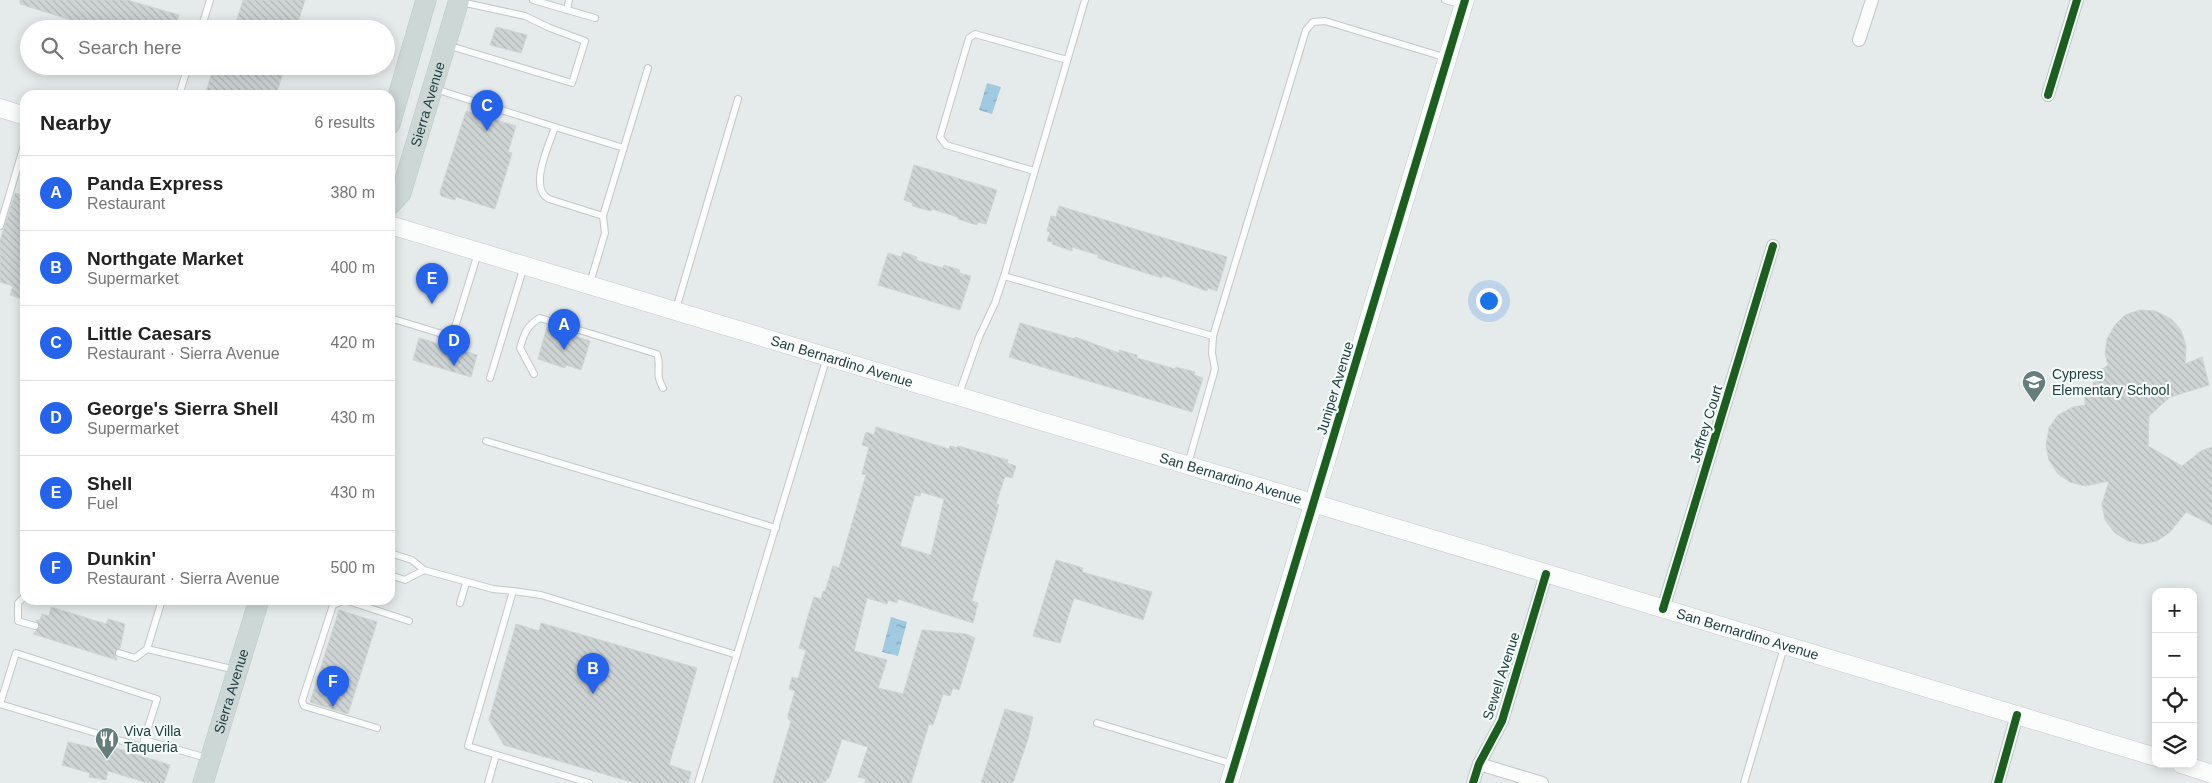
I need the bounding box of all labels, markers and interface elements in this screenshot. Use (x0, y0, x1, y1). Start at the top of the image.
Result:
search box (20, 20, 395, 75)
icon: search (38, 34, 66, 62)
text: Search here (78, 37, 182, 58)
street label: Sierra Avenue (407, 60, 448, 149)
pin: C (471, 90, 503, 131)
text: Nearby (40, 111, 111, 134)
text: 6 results (315, 114, 375, 131)
text: Panda Express (87, 173, 223, 194)
text: A (50, 184, 62, 201)
text: 380 m (331, 184, 375, 201)
text: Restaurant (87, 195, 165, 212)
text: Northgate Market (87, 248, 243, 269)
text: B (50, 259, 62, 276)
text: 400 m (331, 259, 375, 276)
pin: E (416, 263, 448, 304)
text: Supermarket (87, 270, 179, 287)
your location (1476, 288, 1502, 314)
pin: A (548, 309, 580, 350)
text: Little Caesars (87, 323, 212, 344)
pin: D (438, 325, 470, 366)
street label: San Bernardino Avenue (769, 332, 915, 390)
text: C (50, 334, 62, 351)
text: 420 m (331, 334, 375, 351)
street label: Juniper Avenue (1313, 339, 1357, 436)
text: Restaurant · Sierra Avenue (87, 345, 280, 362)
place label: Cypress Elementary School (2052, 366, 2170, 398)
school or university icon: Cypress Elementary School (2021, 369, 2047, 403)
street label: Jeffrey Court (1687, 383, 1725, 465)
text: George's Sierra Shell (87, 398, 278, 419)
text: D (50, 409, 62, 426)
text: 430 m (331, 409, 375, 426)
text: Supermarket (87, 420, 179, 437)
street label: San Bernardino Avenue (1158, 449, 1304, 507)
text: Shell (87, 473, 132, 494)
text: E (51, 484, 61, 501)
text: 430 m (331, 484, 375, 501)
text: Fuel (87, 495, 118, 512)
text: Dunkin' (87, 548, 156, 569)
text: F (51, 559, 61, 576)
text: 500 m (331, 559, 375, 576)
text: Restaurant · Sierra Avenue (87, 570, 280, 587)
map controls (2152, 588, 2197, 768)
button: + (2152, 588, 2197, 633)
street label: San Bernardino Avenue (1675, 605, 1821, 663)
street label: Sewell Avenue (1479, 630, 1523, 722)
button: − (2152, 633, 2197, 678)
street label: Sierra Avenue (211, 647, 252, 736)
pin: B (577, 653, 609, 694)
pin: F (317, 666, 349, 707)
button: locate (2152, 678, 2197, 723)
place label: Viva Villa Taqueria (124, 723, 181, 755)
button: layers (2152, 723, 2197, 768)
restaurant icon: Viva Villa Taqueria (94, 726, 120, 760)

